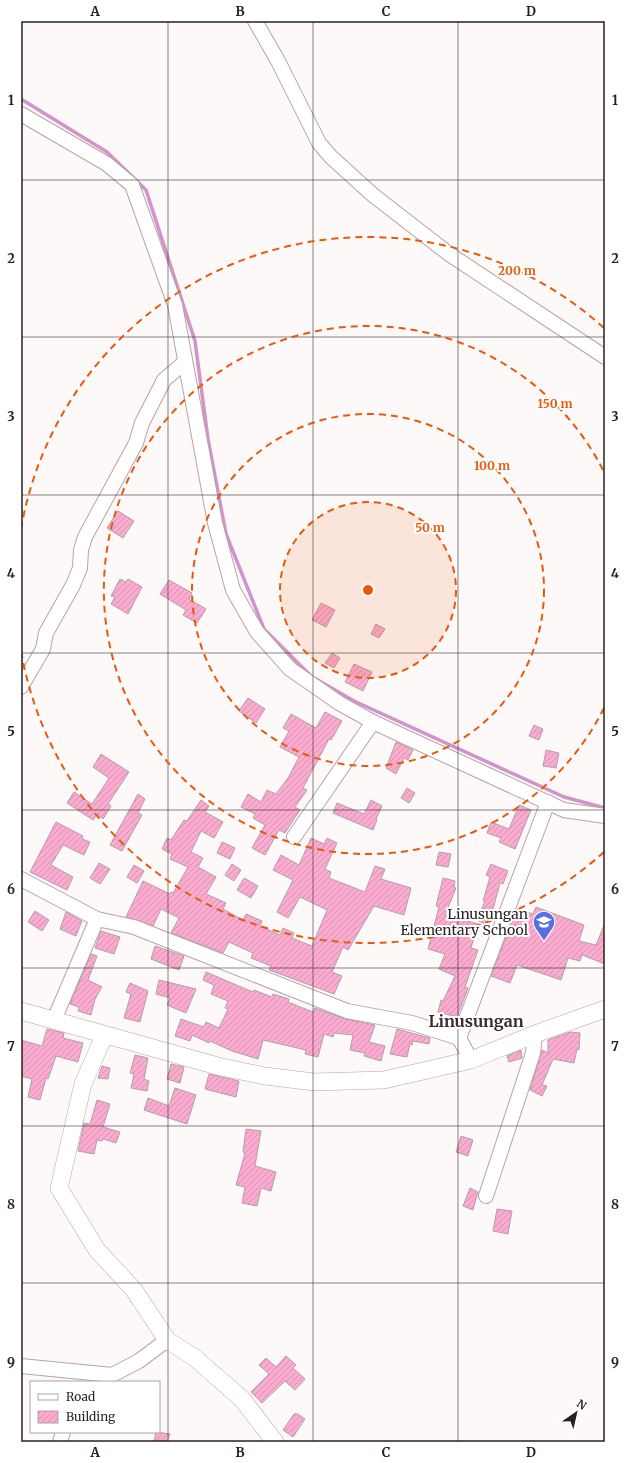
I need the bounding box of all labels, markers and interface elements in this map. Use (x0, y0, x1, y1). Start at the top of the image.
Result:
text: A (89, 3, 100, 20)
text: B (235, 3, 245, 20)
text: C (382, 3, 391, 20)
text: D (526, 3, 536, 20)
text: 1 (8, 92, 14, 109)
text: 1 (612, 92, 618, 109)
text: 2 (7, 250, 15, 267)
text: 2 (611, 250, 619, 267)
text: 200 m (498, 263, 536, 278)
text: 150 m (538, 396, 573, 411)
text: 3 (7, 408, 15, 425)
text: 3 (611, 408, 619, 425)
text: 100 m (474, 458, 510, 473)
text: 50 m (415, 520, 445, 535)
text: 4 (7, 565, 16, 582)
text: 4 (611, 565, 620, 582)
centre of rings (361, 583, 375, 597)
text: 5 (7, 723, 15, 740)
text: 5 (611, 723, 619, 740)
text: 6 (7, 881, 15, 898)
text: 6 (611, 881, 619, 898)
place label: Linusungan Elementary School (401, 905, 529, 939)
school or university icon: Linusungan Elementary School (531, 909, 557, 942)
district label: Linusungan (428, 1011, 524, 1031)
text: 7 (7, 1038, 15, 1055)
text: 7 (611, 1038, 619, 1055)
text: 8 (7, 1196, 15, 1213)
text: 8 (611, 1196, 619, 1213)
text: 9 (7, 1354, 15, 1371)
text: 9 (611, 1354, 619, 1371)
legend (30, 1381, 160, 1433)
text: Road (66, 1389, 95, 1404)
north arrow (556, 1393, 596, 1433)
text: N (574, 1396, 589, 1413)
text: Building (66, 1409, 116, 1424)
text: A (89, 1444, 100, 1461)
text: B (235, 1444, 245, 1461)
text: C (382, 1444, 391, 1461)
text: D (526, 1444, 536, 1461)

